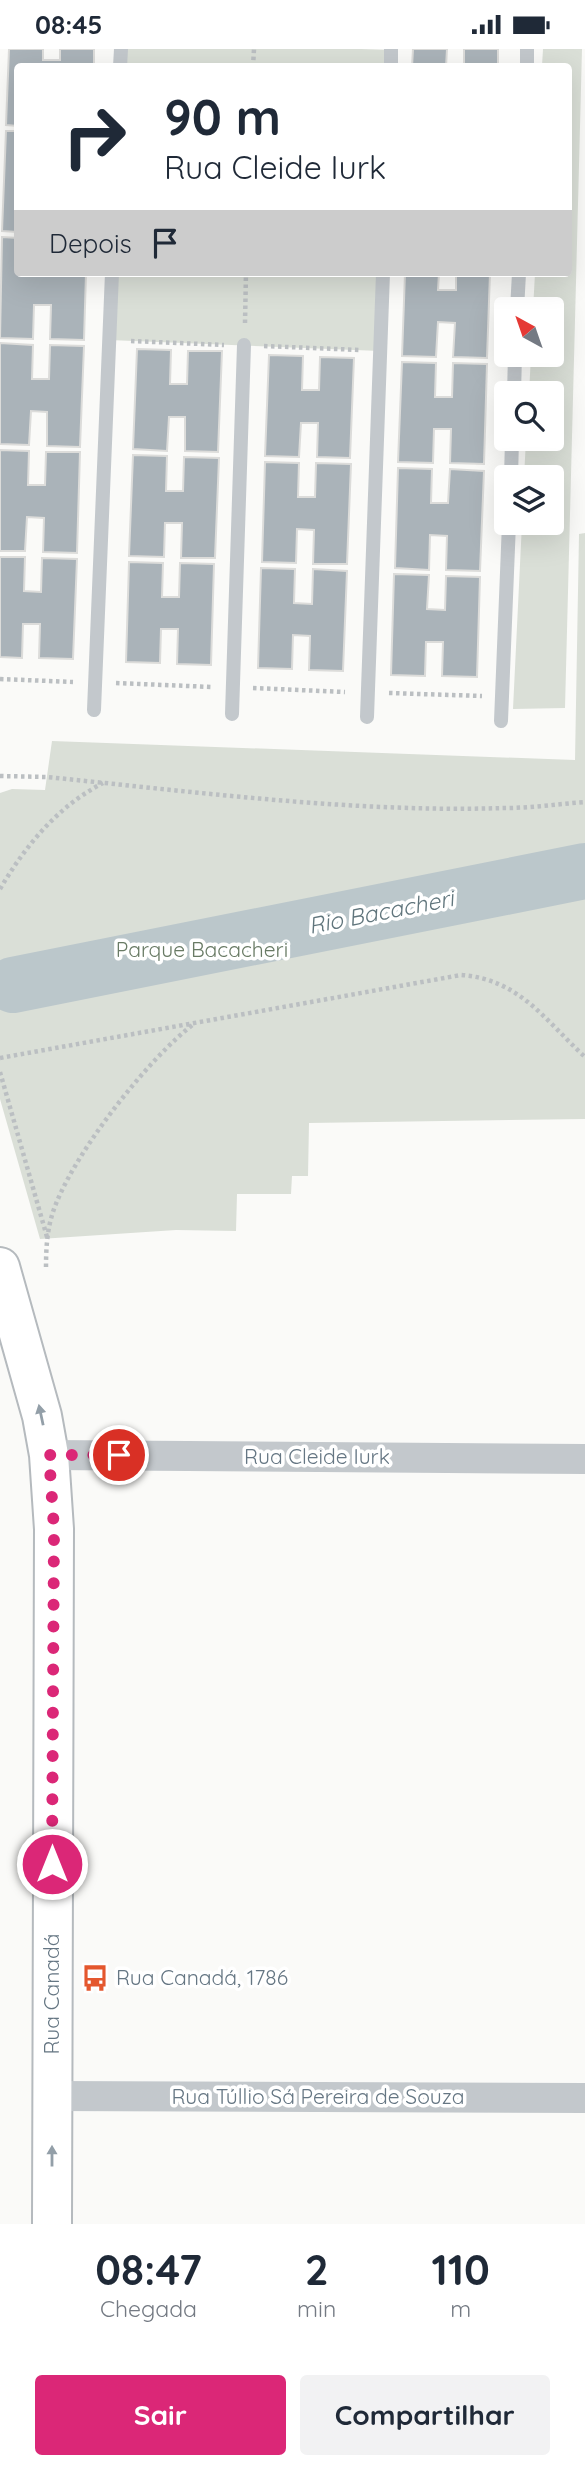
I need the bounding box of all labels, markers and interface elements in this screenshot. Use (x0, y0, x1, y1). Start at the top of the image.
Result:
text: 08:45 (35, 8, 103, 41)
text: 90 m (164, 86, 281, 147)
icon: right (49, 91, 140, 182)
text: Rua Cleide Iurk (164, 147, 386, 187)
icon: arrive (146, 224, 184, 262)
text: Depois (49, 227, 132, 260)
north arrow (494, 297, 564, 367)
map controls (494, 297, 564, 535)
button: search (494, 381, 564, 451)
button: layers (494, 465, 564, 535)
water label: Rio Bacacheri (306, 883, 459, 940)
park label: Parque Bacacheri (116, 936, 288, 962)
one-way arrow (36, 1404, 47, 1426)
pin (89, 1425, 149, 1485)
icon: arrive (100, 1436, 138, 1474)
street label: Rua Cleide Iurk (244, 1443, 390, 1469)
position arrow (15, 1827, 89, 1901)
street label: Rua Canadá (38, 1933, 64, 2055)
bus stop icon: Rua Canadá, 1786 (80, 1963, 110, 1993)
place label: Rua Canadá, 1786 (116, 1964, 288, 1990)
street label: Rua Túllio Sá Pereira de Souza (171, 2083, 465, 2109)
one-way arrow (46, 2145, 58, 2167)
text: 08:47 (95, 2243, 202, 2296)
text: 2 (305, 2243, 329, 2296)
text: 110 (431, 2243, 490, 2296)
text: Chegada (100, 2294, 197, 2323)
text: min (297, 2294, 336, 2323)
text: m (450, 2294, 471, 2323)
button: Sair (35, 2375, 286, 2455)
button: Compartilhar (300, 2375, 550, 2455)

